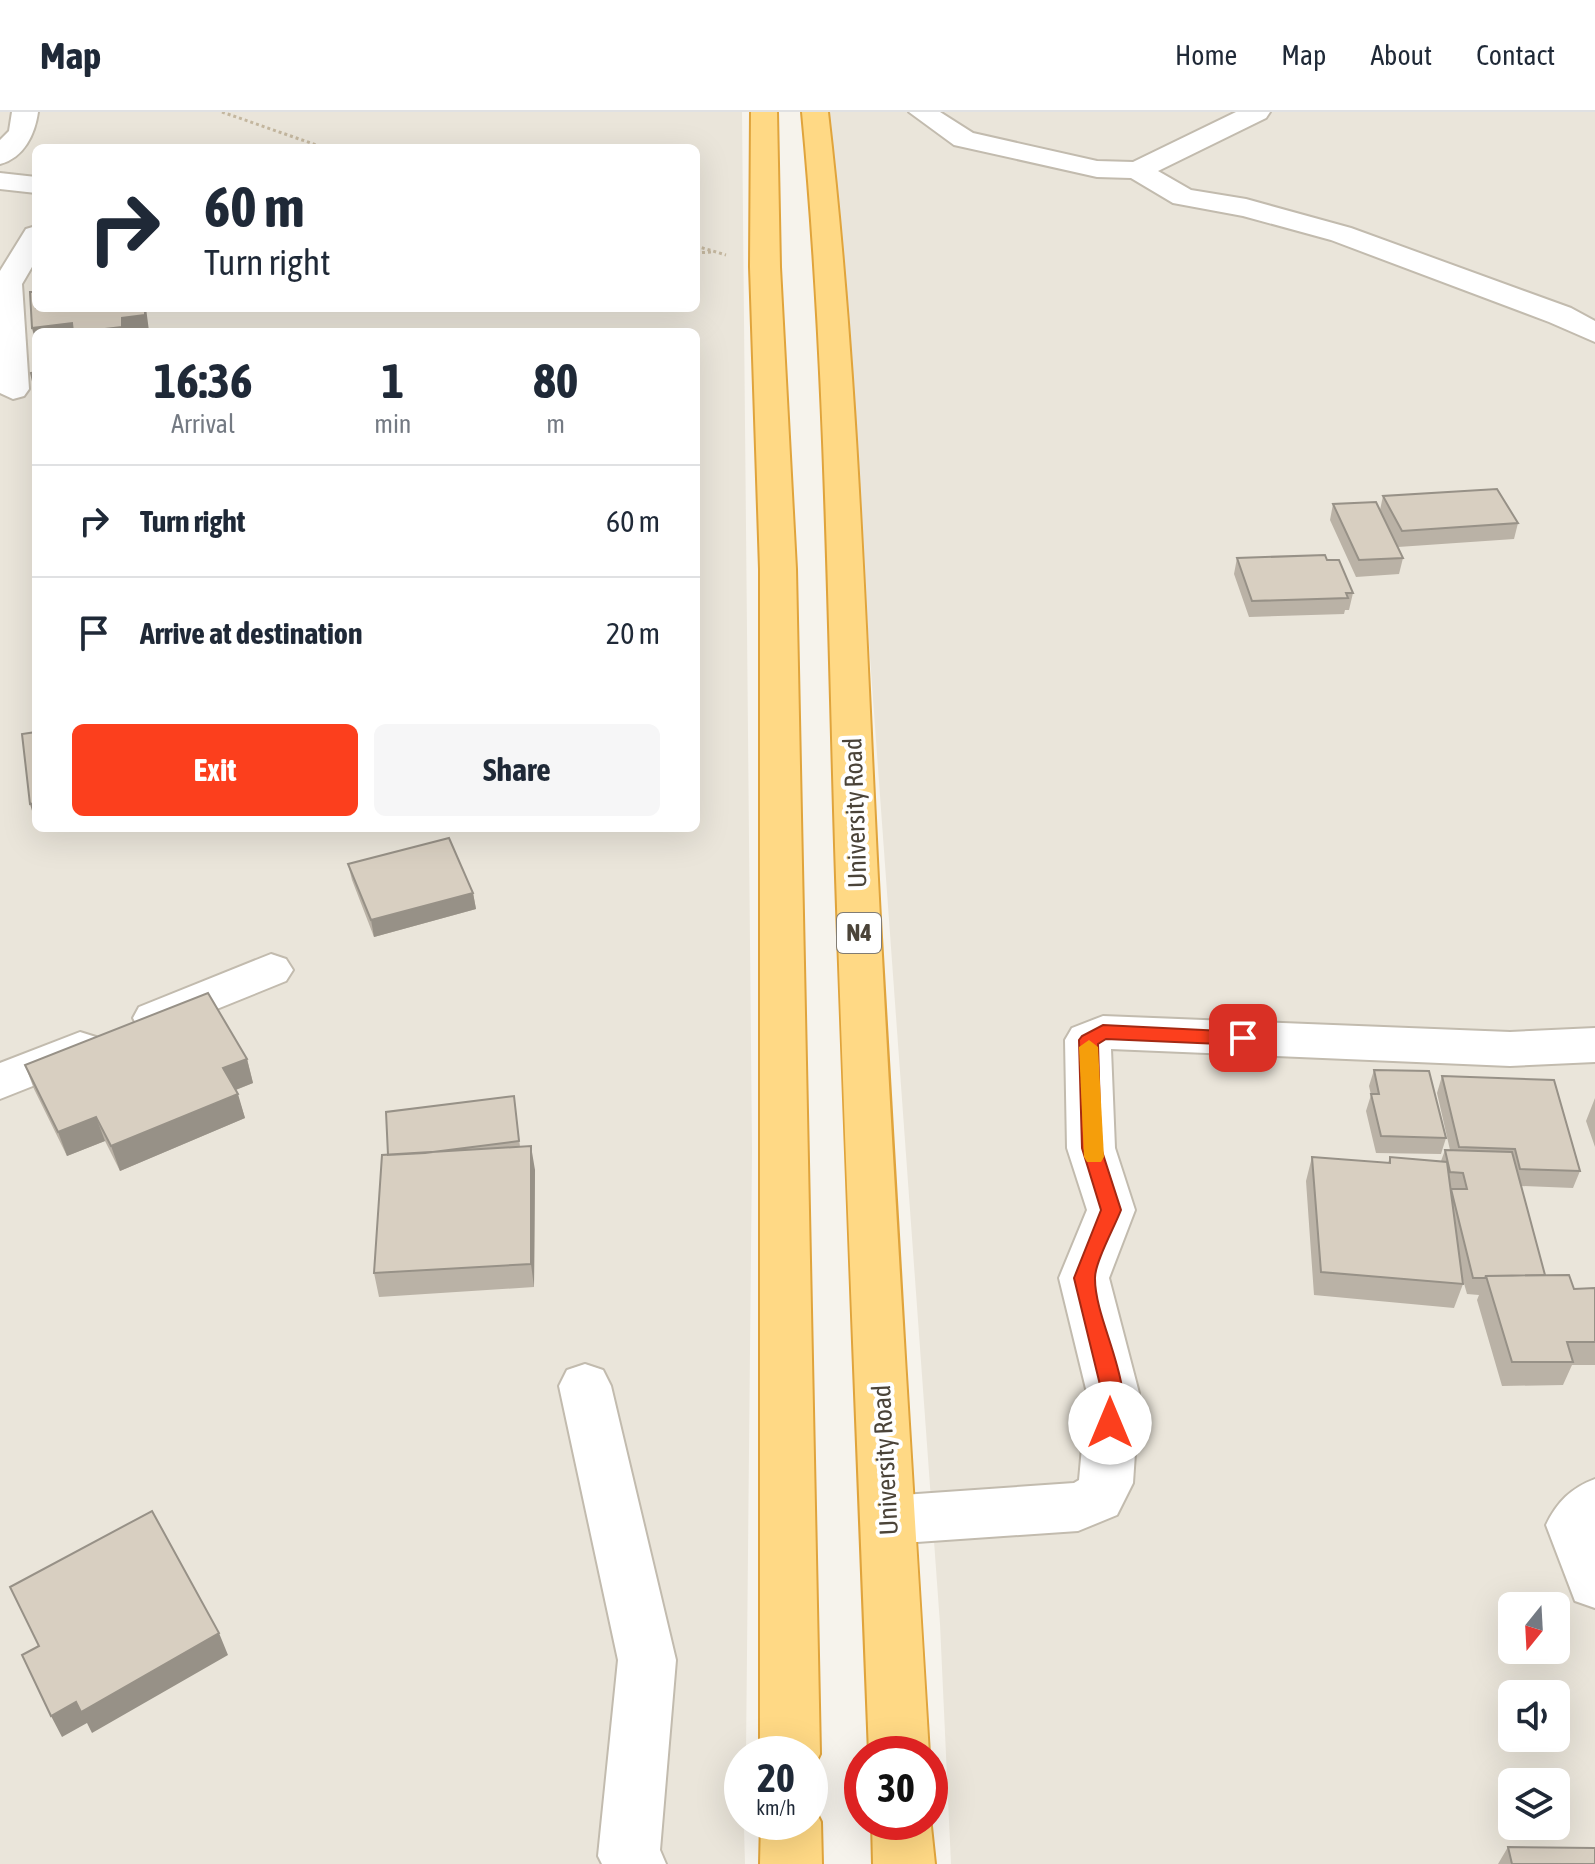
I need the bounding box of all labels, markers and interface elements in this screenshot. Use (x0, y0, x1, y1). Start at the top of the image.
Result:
text: Map (40, 34, 101, 77)
text: Home (1175, 39, 1237, 71)
text: Map (1281, 39, 1326, 71)
text: About (1370, 39, 1432, 71)
text: Contact (1476, 39, 1555, 71)
text: 60 m (204, 175, 305, 239)
icon: right (72, 176, 176, 280)
text: Turn right (204, 241, 331, 283)
text: 16:36 (154, 353, 252, 408)
text: 1 (382, 353, 404, 408)
text: 80 (533, 353, 578, 408)
text: Arrival (171, 409, 235, 439)
text: min (374, 409, 411, 439)
text: m (546, 409, 565, 439)
icon: right (72, 499, 116, 543)
text: Turn right (140, 504, 246, 538)
text: 60 m (606, 504, 660, 538)
icon: arrive (72, 611, 116, 655)
text: Arrive at destination (140, 616, 362, 650)
text: 20 m (606, 616, 660, 650)
button: Exit (72, 724, 358, 816)
button: Share (374, 724, 660, 816)
street label: University Road (837, 737, 873, 889)
road number: N4 (837, 913, 881, 953)
pin (1209, 1004, 1277, 1072)
icon: arrive (1221, 1016, 1265, 1060)
position arrow (1068, 1381, 1152, 1465)
street label: University Road (866, 1384, 904, 1536)
north arrow (1498, 1592, 1570, 1664)
map controls (1498, 1592, 1570, 1840)
button: sound (1498, 1680, 1570, 1752)
speed limit sign: 30 (844, 1736, 948, 1840)
text: 20 (757, 1755, 795, 1800)
button: layers (1498, 1768, 1570, 1840)
text: km/h (756, 1796, 796, 1819)

